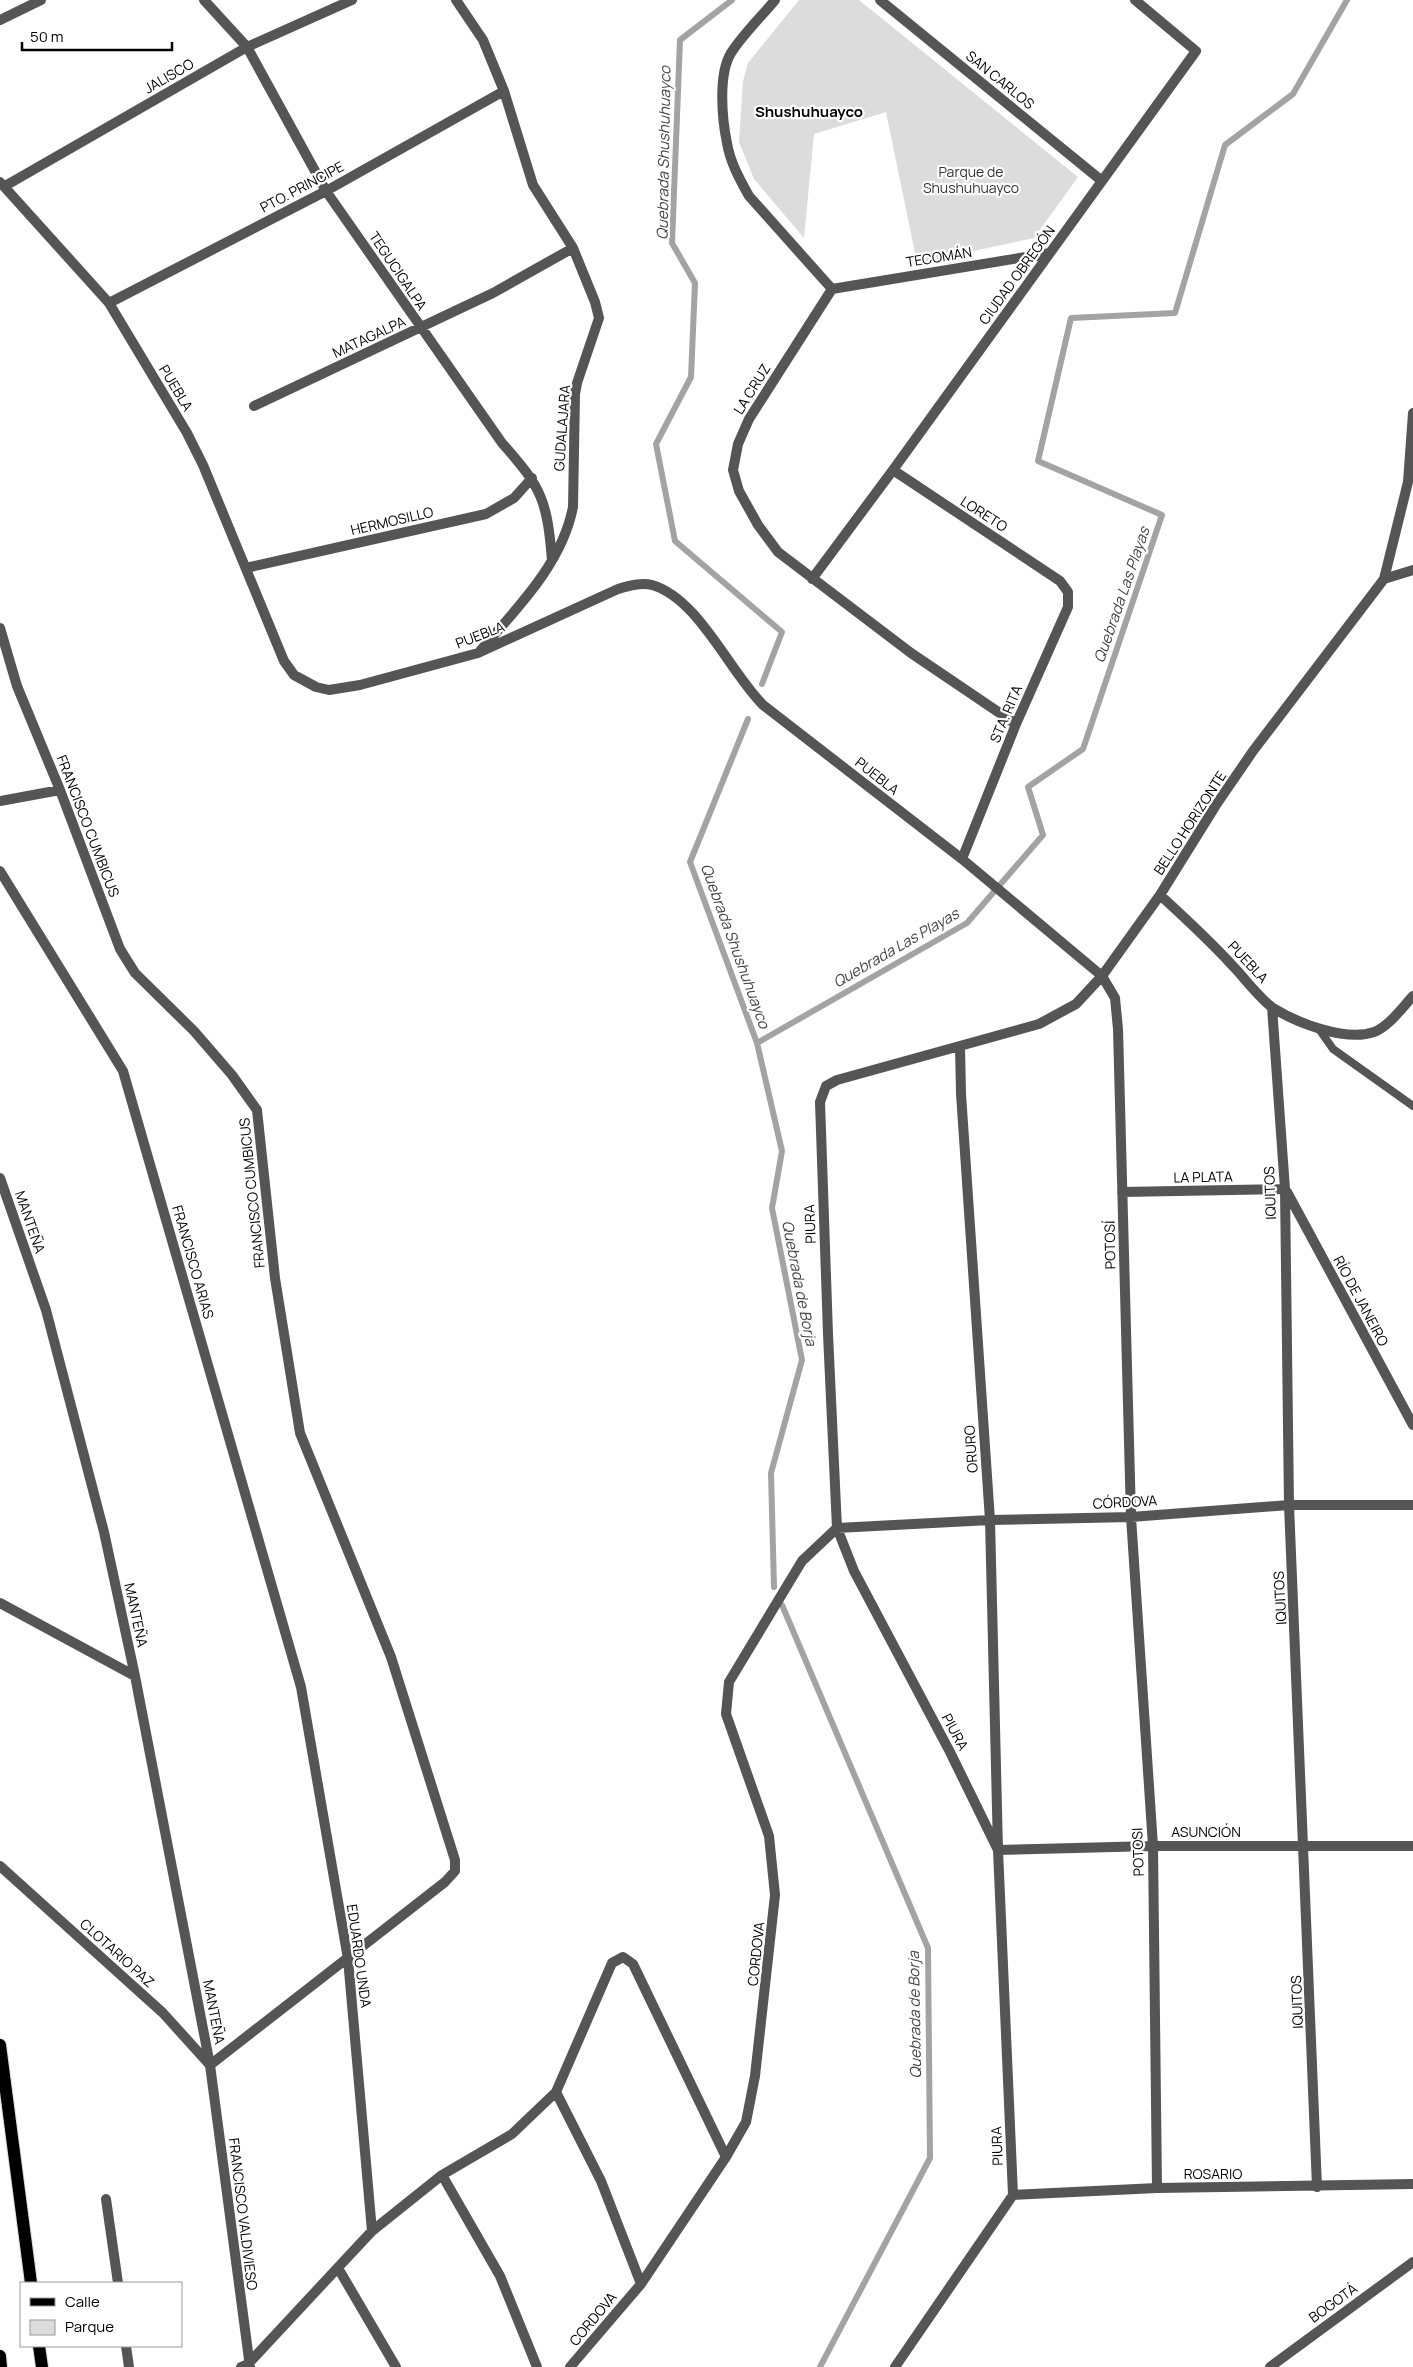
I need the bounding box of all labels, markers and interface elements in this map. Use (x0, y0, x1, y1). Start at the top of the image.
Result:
scale bar (22, 20, 172, 52)
text: 50 m (30, 26, 64, 47)
street label: SAN CARLOS (962, 46, 1039, 113)
street label: JALISCO (140, 54, 197, 97)
water label: Quebrada Shushuhuayco (651, 65, 676, 240)
district label: Shushuhuayco (755, 101, 863, 122)
street label: PTO. PRINCIPE (256, 156, 347, 217)
park label: Parque de Shushuhuayco (923, 162, 1019, 197)
street label: CIUDAD OBREGÓN (974, 221, 1059, 328)
street label: TEGUCIGALPA (365, 228, 432, 314)
street label: TECOMÁN (905, 242, 973, 271)
street label: MATAGALPA (329, 311, 409, 362)
street label: LA CRUZ (729, 360, 774, 418)
street label: PUEBLA (155, 361, 198, 415)
street label: GUDALAJARA (549, 384, 574, 472)
street label: LORETO (957, 491, 1011, 536)
street label: HERMOSILLO (349, 502, 435, 539)
water label: Quebrada Las Playas (1088, 523, 1155, 665)
street label: PUEBLA (453, 617, 507, 653)
street label: STA. RITA (985, 682, 1026, 746)
street label: FRANCISCO CUMBICUS (53, 752, 124, 900)
street label: PUEBLA (851, 752, 903, 799)
street label: BELLO HORIZONTE (1149, 767, 1230, 878)
water label: Quebrada Shushuhuayco (696, 860, 775, 1032)
water label: Quebrada Las Playas (829, 902, 964, 992)
street label: PUEBLA (1224, 937, 1273, 987)
street label: FRANCISCO CUMBICUS (234, 1117, 269, 1269)
street label: LA PLATA (1173, 1166, 1233, 1187)
street label: IQUITOS (1259, 1166, 1280, 1220)
street label: MANTEÑA (11, 1188, 50, 1256)
street label: FRANCISCO ARIAS (168, 1203, 219, 1321)
street label: PIURA (799, 1204, 820, 1244)
water label: Quebrada de Borja (777, 1218, 822, 1348)
street label: POTOSÍ (1100, 1221, 1119, 1270)
street label: RÍO DE JANEIRO (1330, 1252, 1393, 1349)
street label: ORURO (959, 1425, 982, 1474)
street label: CÓRDOVA (1092, 1490, 1158, 1513)
street label: IQUITOS (1269, 1570, 1290, 1625)
street label: MANTEÑA (120, 1581, 153, 1649)
street label: PIURA (938, 1710, 973, 1754)
street label: ASUNCIÓN (1171, 1822, 1241, 1841)
street label: POTOSI (1127, 1827, 1148, 1877)
street label: EDUARDO UNDA (343, 1903, 376, 2009)
street label: CLOTARIO PAZ (76, 1914, 159, 1991)
street label: CORDOVA (743, 1921, 768, 1987)
water label: Quebrada de Borja (903, 1951, 926, 2079)
street label: IQUITOS (1286, 1975, 1307, 2029)
street label: MANTEÑA (199, 1978, 230, 2046)
street label: PIURA (986, 2126, 1007, 2166)
street label: FRANCISCO VALDIVIESO (225, 2137, 262, 2291)
street label: ROSARIO (1184, 2164, 1242, 2183)
street label: BOGOTÁ (1305, 2279, 1361, 2327)
legend (20, 2282, 182, 2347)
street label: CORDOVA (565, 2288, 621, 2349)
text: Calle (65, 2291, 100, 2312)
text: Parque (65, 2316, 114, 2337)

